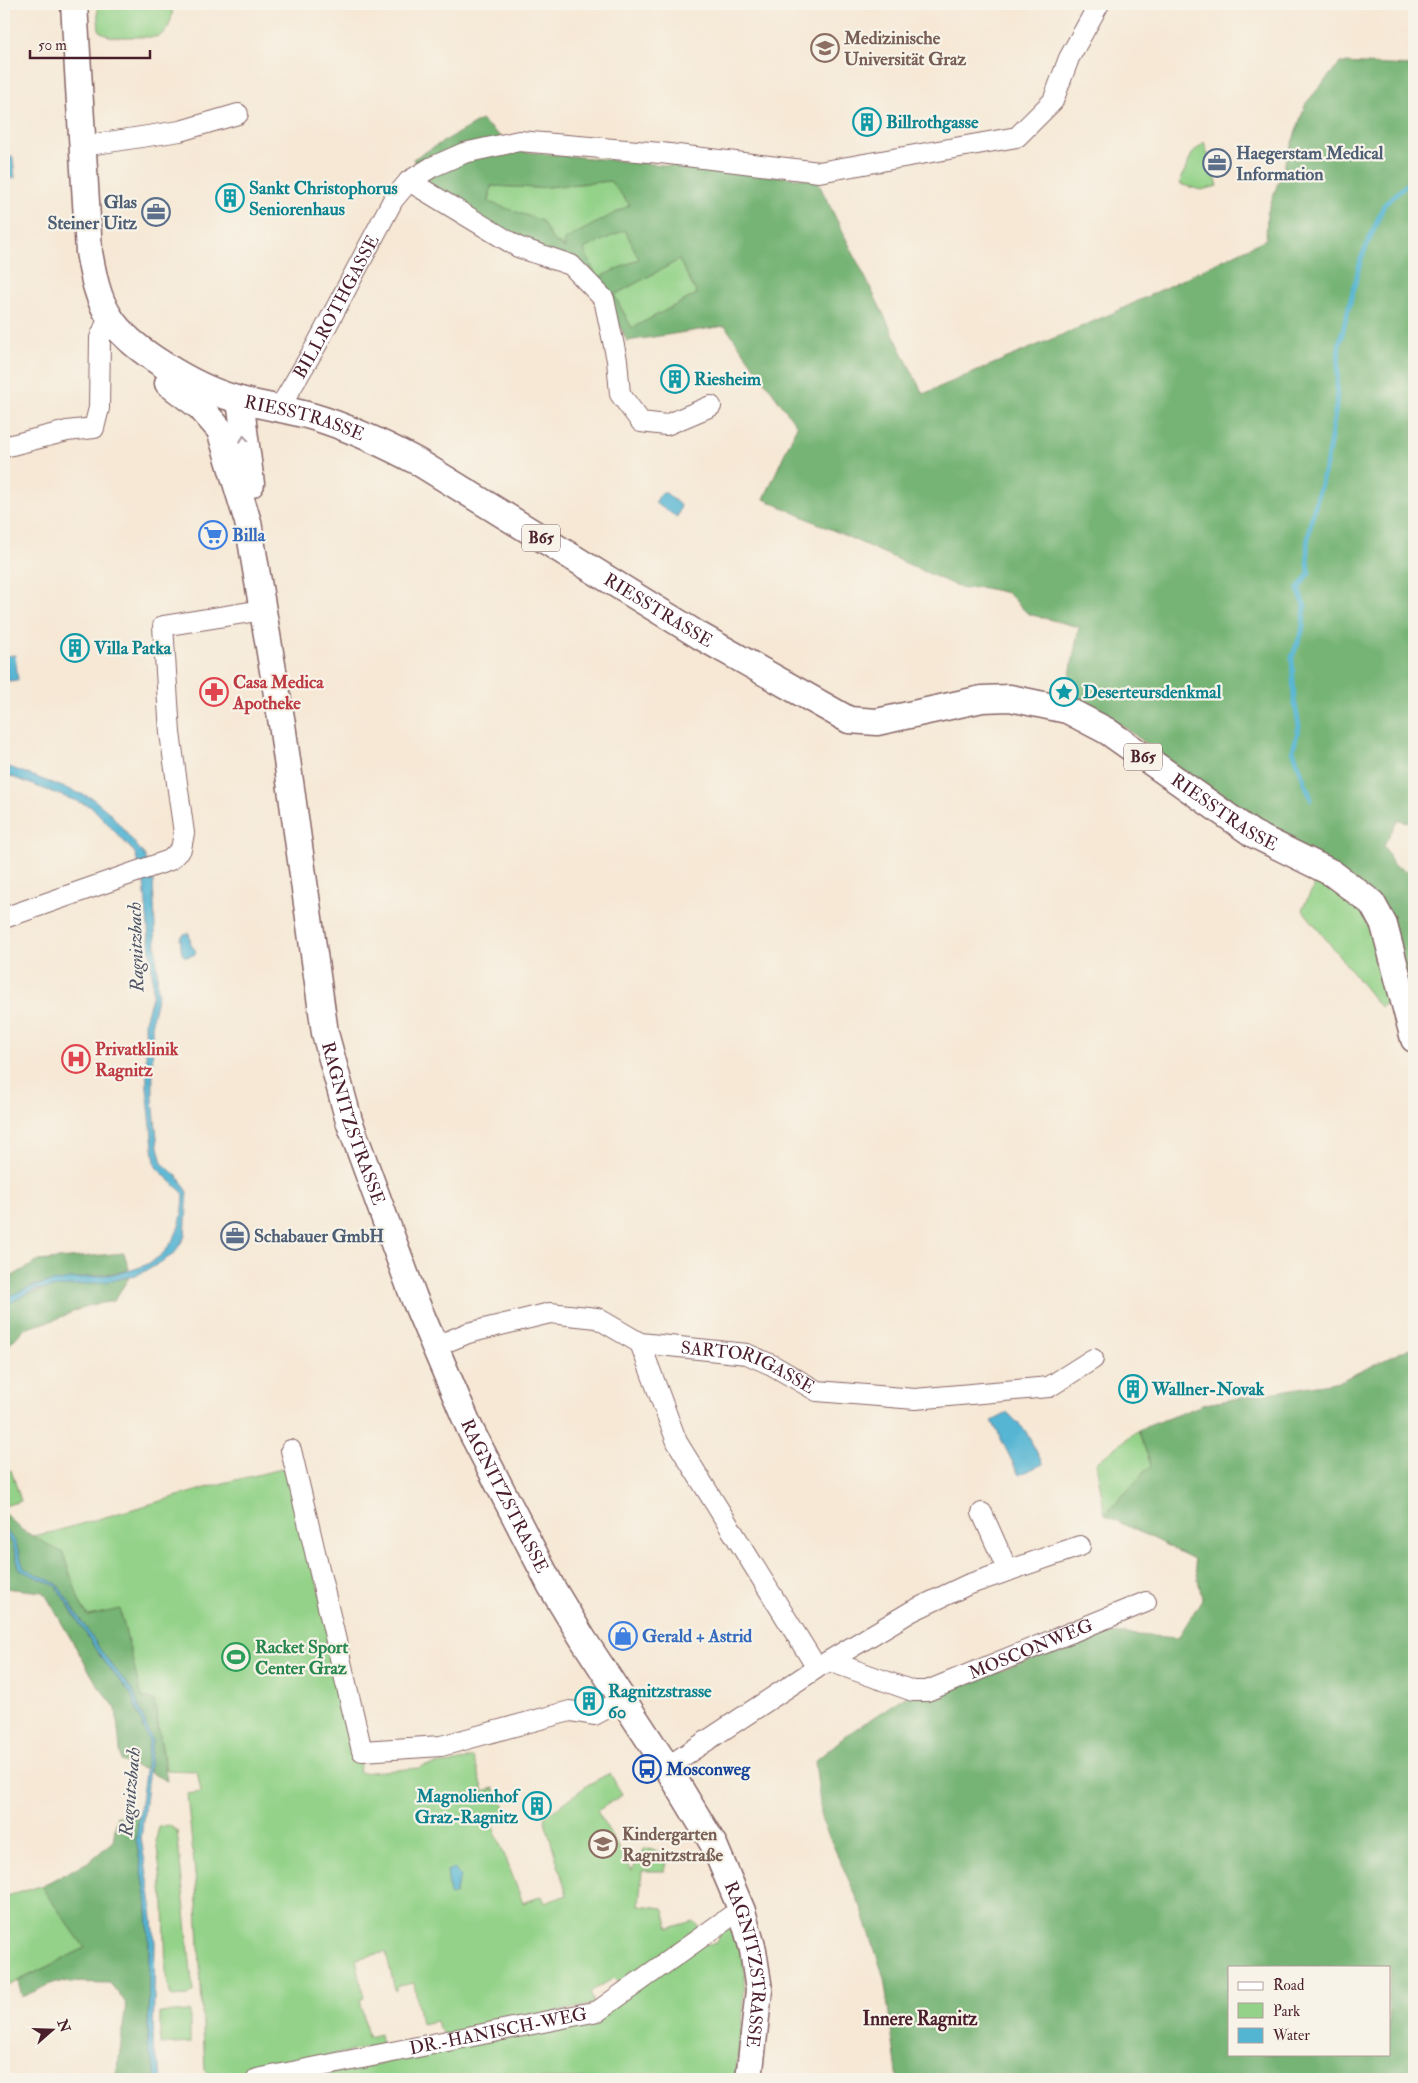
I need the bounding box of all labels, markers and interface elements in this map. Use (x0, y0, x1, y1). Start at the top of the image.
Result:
place label: Medizinische Universität Graz (843, 27, 966, 71)
scale bar (30, 28, 150, 60)
school or university icon: Medizinische Universität Graz (810, 33, 840, 63)
text: 50 m (38, 36, 67, 55)
building icon: Billrothgasse (852, 107, 882, 137)
place label: Billrothgasse (886, 111, 979, 134)
place label: Haegerstam Medical Information (1236, 142, 1384, 186)
office icon: Haegerstam Medical Information (1202, 148, 1232, 178)
place label: Sankt Christophorus Seniorenhaus (249, 177, 398, 221)
building icon: Sankt Christophorus Seniorenhaus (215, 183, 245, 213)
place label: Glas Steiner Uitz (47, 191, 137, 235)
office icon: Glas Steiner Uitz (141, 197, 171, 227)
street label: BILLROTHGASSE (288, 231, 384, 383)
building icon: Riesheim (660, 364, 690, 394)
place label: Riesheim (694, 368, 762, 391)
street label: RIESSTRASSE (242, 390, 368, 446)
one-way arrow (239, 435, 250, 443)
supermarket icon: Billa (198, 520, 228, 550)
place label: Billa (232, 524, 266, 547)
road number: B65 (522, 524, 560, 552)
street label: RIESSTRASSE (600, 568, 717, 652)
building icon: Villa Patka (60, 633, 90, 663)
place label: Villa Patka (93, 637, 172, 660)
place label: Casa Medica Apotheke (232, 671, 324, 715)
pharmacy icon: Casa Medica Apotheke (199, 677, 229, 707)
place icon: Deserteursdenkmal (1049, 677, 1079, 707)
place label: Deserteursdenkmal (1083, 681, 1222, 704)
road number: B65 (1124, 744, 1162, 770)
street label: RIESSTRASSE (1167, 768, 1282, 856)
water label: Ragnitzbach (122, 902, 150, 993)
place label: Privatklinik Ragnitz (95, 1038, 179, 1082)
street label: RAGNITZSTRASSE (316, 1039, 390, 1208)
hospital icon: Privatklinik Ragnitz (61, 1044, 91, 1074)
office icon: Schabauer GmbH (220, 1221, 250, 1251)
place label: Schabauer GmbH (254, 1225, 384, 1248)
street label: SARTORIGASSE (680, 1336, 819, 1399)
building icon: Wallner-Novak (1118, 1374, 1148, 1404)
place label: Wallner-Novak (1151, 1378, 1265, 1401)
street label: RAGNITZSTRASSE (456, 1415, 554, 1577)
street label: MOSCONWEG (965, 1613, 1096, 1684)
shop icon: Gerald + Astrid (608, 1621, 638, 1651)
place label: Gerald + Astrid (642, 1625, 752, 1648)
place label: Racket Sport Center Graz (255, 1636, 349, 1680)
sports icon: Racket Sport Center Graz (221, 1642, 251, 1672)
place label: Ragnitzstrasse 60 (608, 1680, 712, 1724)
building icon: Ragnitzstrasse 60 (574, 1686, 604, 1716)
water label: Ragnitzbach (114, 1746, 146, 1839)
bus stop icon: Mosconweg (632, 1754, 662, 1784)
place label: Mosconweg (665, 1758, 751, 1781)
place label: Magnolienhof Graz-Ragnitz (415, 1785, 521, 1829)
building icon: Magnolienhof Graz-Ragnitz (522, 1791, 552, 1821)
place label: Kindergarten Ragnitzstraße (622, 1823, 723, 1867)
school or university icon: Kindergarten Ragnitzstraße (588, 1829, 618, 1859)
street label: RAGNITZSTRASSE (719, 1878, 771, 2049)
legend (1228, 1966, 1390, 2056)
text: Road (1273, 1976, 1305, 1995)
street label: DR.-HANISCH-WEG (407, 2002, 589, 2060)
text: Park (1273, 2002, 1300, 2021)
north arrow (28, 2006, 78, 2056)
district label: Innere Ragnitz (862, 2007, 978, 2032)
text: N (53, 2016, 74, 2035)
text: Water (1272, 2026, 1310, 2045)

